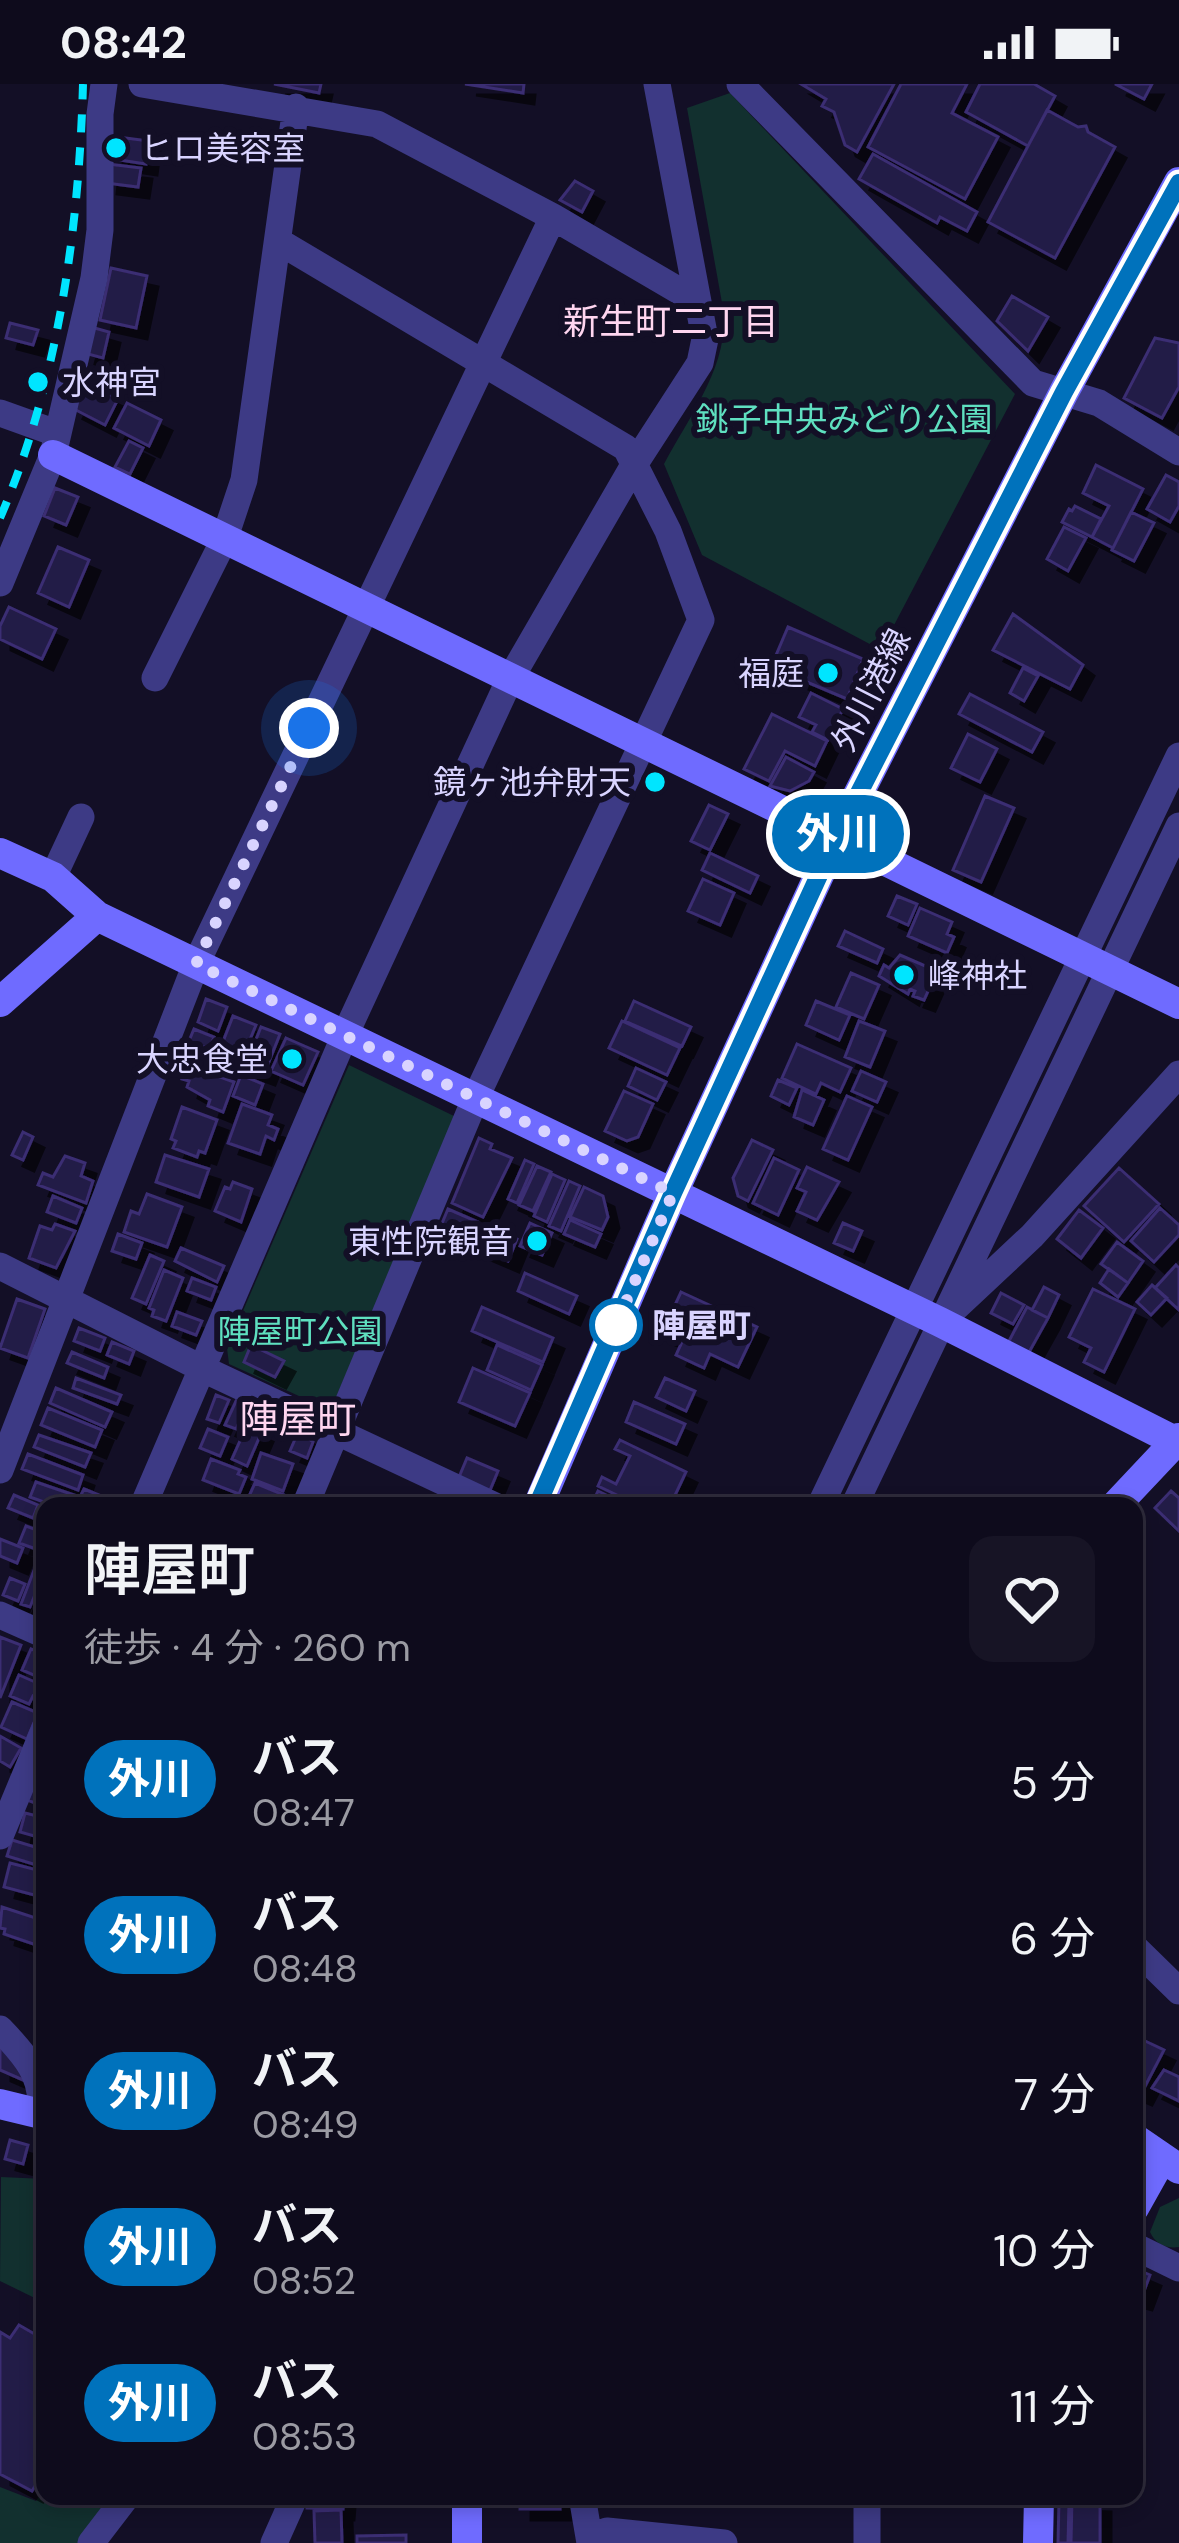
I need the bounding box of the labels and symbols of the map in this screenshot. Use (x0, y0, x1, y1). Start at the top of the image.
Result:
place label: ヒロ美容室 (140, 127, 305, 170)
marker: ヒロ美容室 (103, 135, 129, 161)
district label: 新生町二丁目 (563, 298, 779, 345)
place label: 水神宮 (62, 361, 161, 404)
marker: 水神宮 (25, 369, 51, 395)
park label: 銚子中央みどり公園 (696, 398, 993, 441)
street label: 外川港線 (822, 621, 920, 759)
place label: 福庭 (738, 652, 804, 695)
marker: 福庭 (815, 660, 841, 686)
your location (279, 698, 339, 758)
place label: 鏡ヶ池弁財天 (433, 761, 631, 804)
marker: 鏡ヶ池弁財天 (642, 769, 668, 795)
line badge: 外川 (784, 795, 892, 873)
place label: 峰神社 (928, 954, 1027, 997)
marker: 峰神社 (891, 962, 917, 988)
place label: 大忠食堂 (136, 1038, 268, 1081)
marker: 大忠食堂 (279, 1046, 305, 1072)
place label: 東性院観音 (348, 1220, 513, 1263)
marker: 東性院観音 (524, 1228, 550, 1254)
marker: 陣屋町 (591, 1300, 641, 1350)
place label: 陣屋町 (652, 1304, 751, 1347)
park label: 陣屋町公園 (218, 1310, 383, 1353)
district label: 陣屋町 (239, 1394, 357, 1445)

